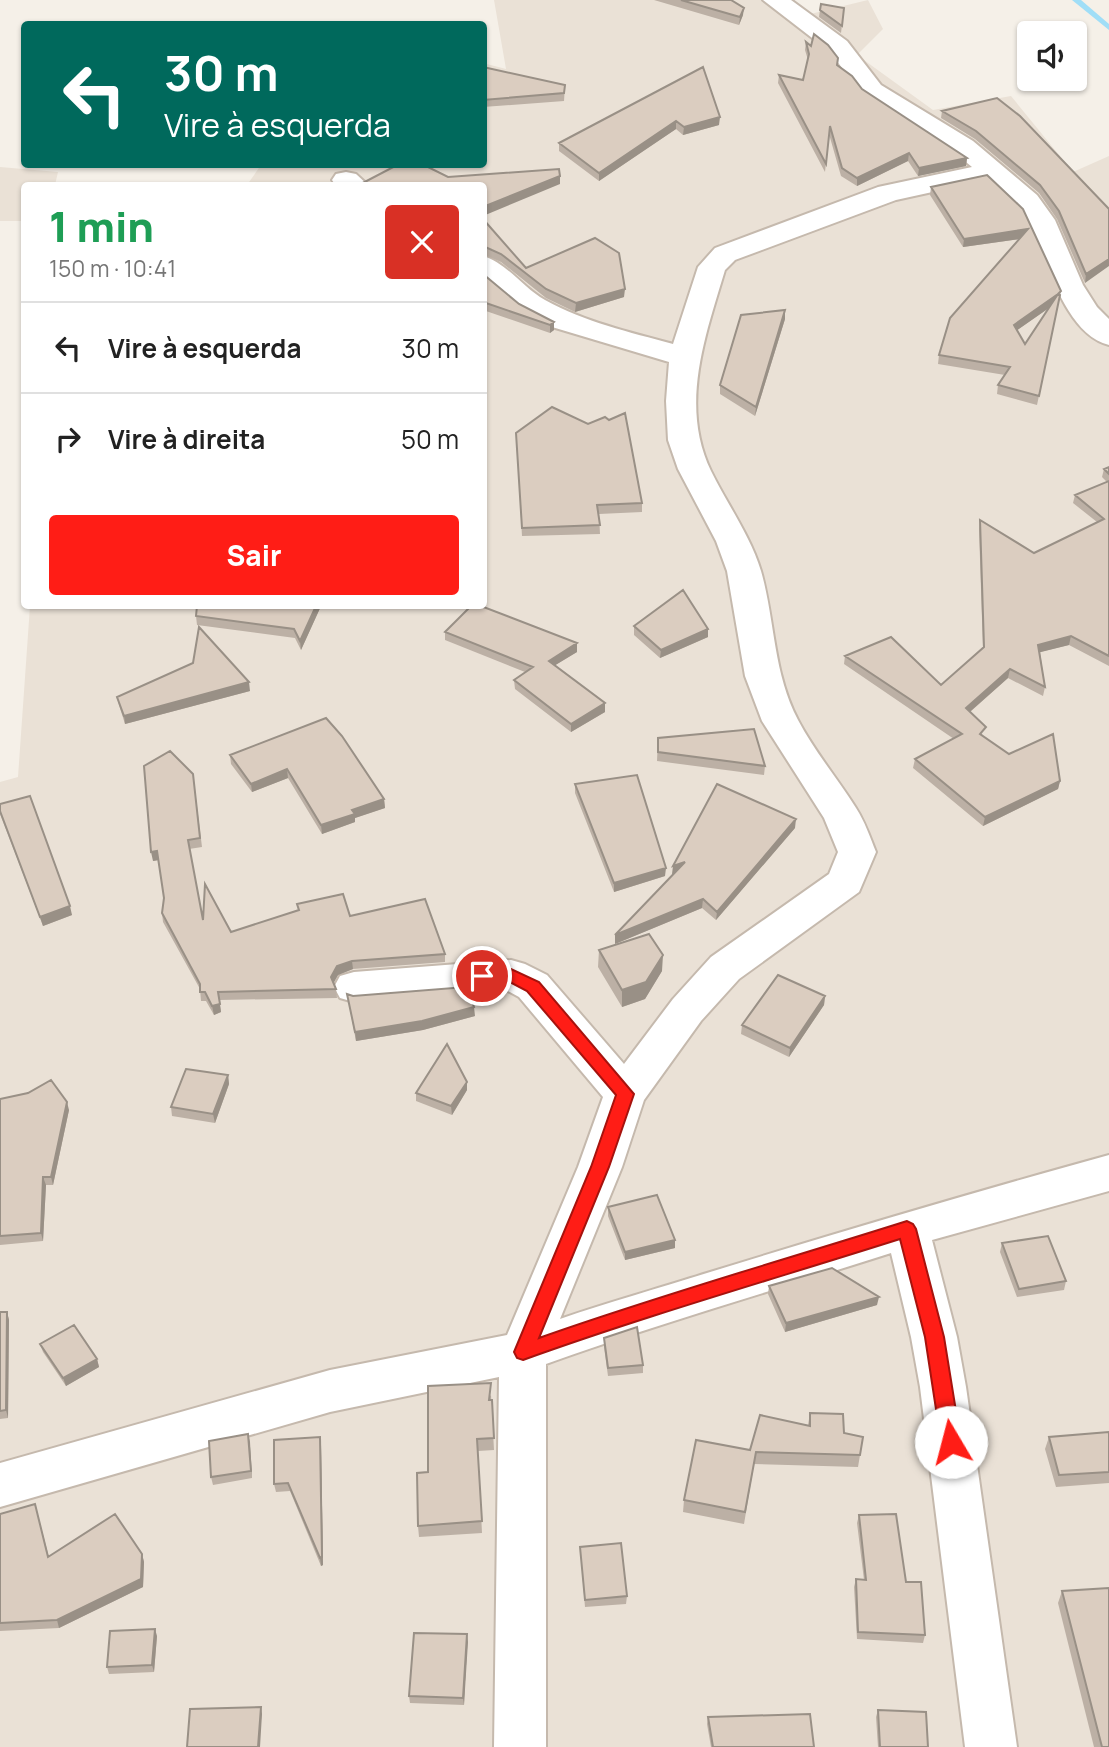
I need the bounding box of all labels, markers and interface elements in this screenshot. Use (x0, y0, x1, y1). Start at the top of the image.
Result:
map controls (1017, 21, 1087, 91)
button: sound (1017, 21, 1087, 91)
text: 30 m (164, 39, 279, 106)
icon: left (49, 49, 140, 140)
text: Vire à esquerda (164, 103, 391, 147)
text: 1 min (49, 197, 154, 255)
button: close (385, 205, 459, 279)
text: 150 m · 10:41 (49, 252, 176, 284)
icon: left (49, 329, 87, 367)
text: Vire à esquerda (108, 330, 301, 366)
text: 30 m (402, 330, 459, 366)
icon: right (49, 420, 87, 458)
text: Vire à direita (108, 421, 265, 457)
text: 50 m (401, 421, 459, 457)
button: Sair (49, 515, 459, 595)
pin (452, 946, 512, 1006)
icon: arrive (463, 957, 501, 995)
position arrow (914, 1405, 988, 1479)

